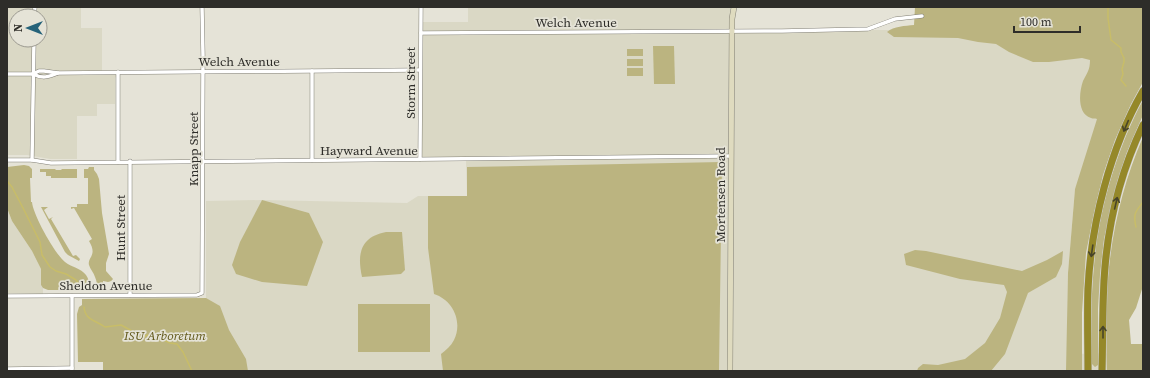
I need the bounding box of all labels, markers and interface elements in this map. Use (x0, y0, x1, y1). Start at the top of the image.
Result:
north arrow (8, 8, 48, 48)
scale bar (1014, 8, 1080, 34)
street label: Welch Avenue (535, 14, 617, 31)
text: 100 m (1020, 14, 1052, 30)
text: N (11, 24, 26, 32)
street label: Storm Street (402, 46, 419, 119)
street label: Welch Avenue (198, 53, 280, 70)
street label: Knapp Street (185, 111, 202, 186)
one-way arrow (1122, 120, 1129, 132)
street label: Hayward Avenue (320, 142, 418, 159)
street label: Mortensen Road (712, 147, 729, 243)
street label: Hunt Street (112, 194, 129, 261)
one-way arrow (1113, 197, 1120, 210)
one-way arrow (1088, 244, 1096, 257)
street label: Sheldon Avenue (60, 277, 153, 294)
one-way arrow (1099, 326, 1107, 339)
park label: ISU Arboretum (123, 327, 206, 344)

